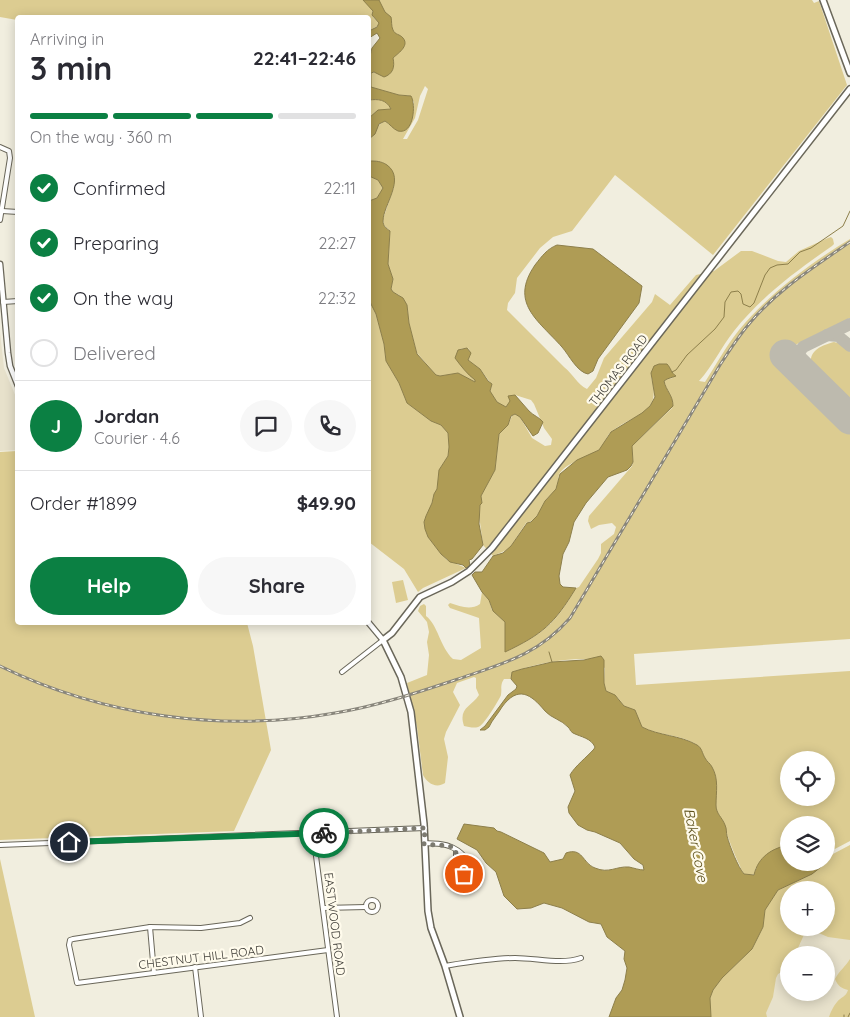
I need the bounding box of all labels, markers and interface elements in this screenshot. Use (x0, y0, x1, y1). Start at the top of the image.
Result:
text: Arriving in (30, 29, 104, 49)
text: 22:41–22:46 (253, 46, 356, 70)
text: 3 min (30, 48, 112, 88)
text: On the way · 360 m (30, 127, 172, 147)
icon: check (30, 174, 58, 202)
text: Confirmed (73, 176, 166, 200)
text: 22:11 (323, 178, 356, 198)
icon: check (30, 229, 58, 257)
text: Preparing (73, 231, 159, 255)
text: 22:27 (319, 233, 356, 253)
icon: check (30, 284, 58, 312)
text: On the way (73, 286, 174, 310)
text: 22:32 (318, 288, 356, 308)
street label: THOMAS ROAD (586, 331, 651, 409)
text: Delivered (73, 341, 156, 365)
button: chat (240, 400, 292, 452)
button: phone (304, 400, 356, 452)
text: Jordan (94, 404, 159, 428)
text: J (51, 414, 61, 438)
text: Courier · 4.6 (94, 428, 180, 448)
text: Order #1899 (30, 491, 137, 515)
text: $49.90 (297, 491, 356, 515)
button: Help (30, 557, 188, 615)
button: Share (198, 557, 356, 615)
map controls (780, 751, 835, 1001)
button: locate (780, 751, 835, 806)
water label: Baker Cove (680, 807, 712, 884)
courier (299, 808, 349, 858)
button: layers (780, 816, 835, 871)
icon: bike (310, 819, 338, 847)
pin (48, 821, 90, 863)
icon: home (55, 828, 83, 856)
pin (443, 853, 485, 895)
icon: bag (450, 860, 478, 888)
street label: EASTWOOD ROAD (321, 871, 349, 977)
button: + (780, 881, 835, 936)
street label: CHESTNUT HILL ROAD (137, 942, 265, 972)
button: − (780, 946, 835, 1001)

